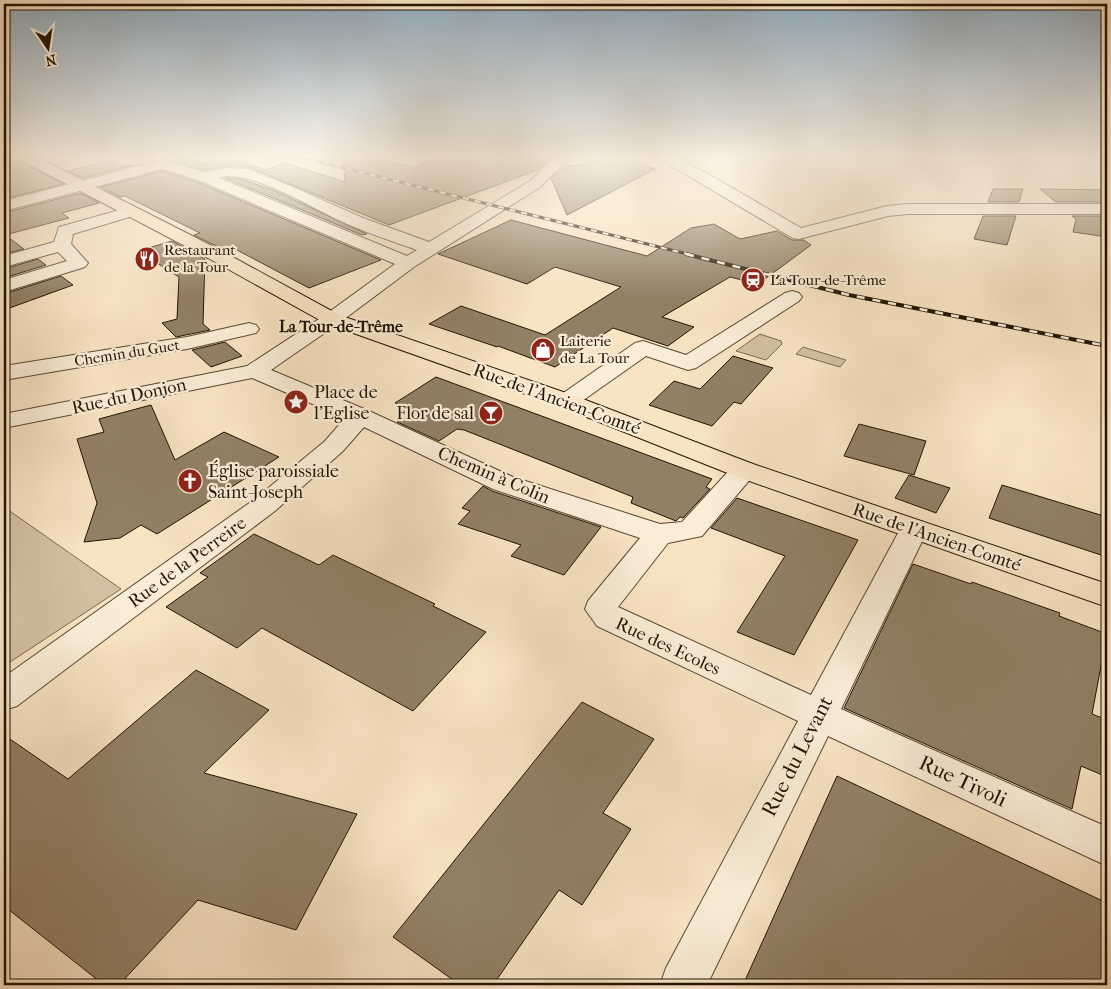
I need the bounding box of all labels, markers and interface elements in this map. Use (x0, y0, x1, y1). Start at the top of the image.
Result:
north arrow (22, 22, 72, 72)
text: N (43, 51, 58, 70)
place label: Restaurant de la Tour (164, 241, 236, 276)
restaurant icon: Restaurant de la Tour (134, 246, 160, 272)
station icon: La Tour-de-Trême (740, 267, 766, 293)
place label: La Tour-de-Trême (770, 271, 887, 289)
district label: La Tour-de-Trême (279, 317, 403, 336)
place label: Laiterie de La Tour (560, 332, 630, 367)
street label: Chemin du Guet (73, 336, 182, 370)
shop icon: Laiterie de La Tour (530, 337, 556, 363)
street label: Rue de l'Ancien-Comté (470, 359, 644, 440)
street label: Rue du Donjon (70, 374, 189, 419)
place label: Place de l'Eglise (313, 382, 378, 424)
place icon: Place de l'Eglise (283, 389, 309, 415)
bar icon: Flor de sal (478, 400, 504, 426)
place label: Flor de sal (396, 403, 474, 424)
street label: Chemin à Colin (435, 442, 553, 509)
place label: Église paroissiale Saint-Joseph (208, 460, 339, 503)
church icon: Église paroissiale Saint-Joseph (177, 468, 203, 494)
street label: Rue de l'Ancien-Comté (850, 499, 1024, 576)
street label: Rue de la Perreire (124, 513, 250, 612)
street label: Rue des Ecoles (612, 613, 724, 680)
street label: Rue du Levant (756, 691, 838, 820)
street label: Rue Tivoli (915, 750, 1011, 812)

